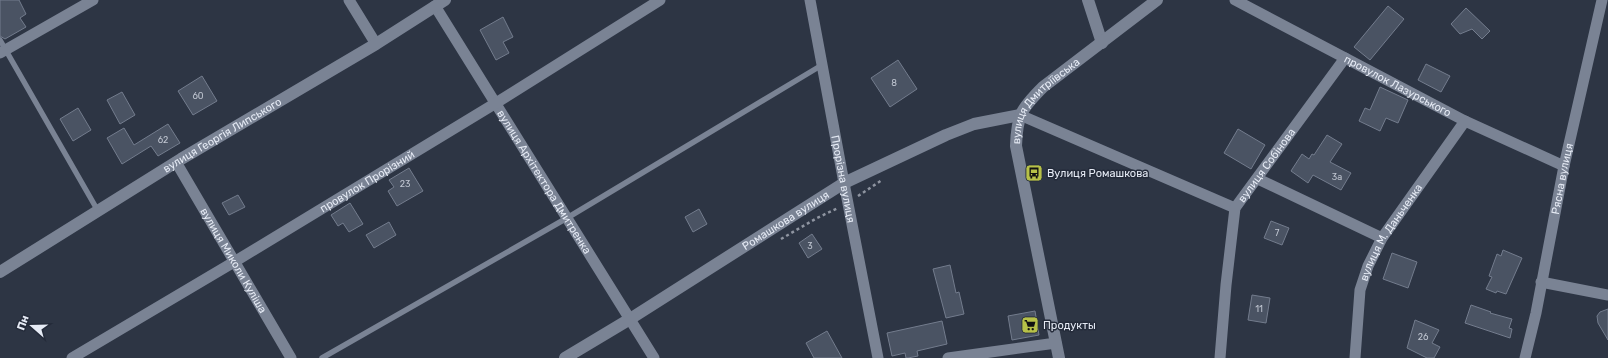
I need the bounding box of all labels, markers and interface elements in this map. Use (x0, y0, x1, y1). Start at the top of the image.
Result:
street label: провулок Лазурського (1342, 52, 1454, 119)
street label: вулиця Дмитріївська (1010, 55, 1082, 144)
house number: 8 (891, 78, 897, 88)
house number: 60 (192, 91, 204, 101)
street label: вулиця Георгія Липського (160, 95, 284, 175)
street label: вулиця Архітектора Дмитренка (495, 107, 594, 256)
street label: вулиця Собінова (1235, 126, 1298, 205)
street label: Прорізна вулиця (829, 134, 858, 224)
house number: 62 (158, 135, 168, 145)
street label: Рясна вулиця (1548, 142, 1576, 216)
street label: провулок Прорізний (317, 148, 417, 215)
bus stop icon: Вулиця Ромашкова (1024, 163, 1044, 183)
place label: Вулиця Ромашкова (1047, 167, 1148, 180)
house number: 3а (1332, 172, 1342, 182)
house number: 23 (400, 179, 410, 189)
street label: вулиця М. Даньченка (1357, 181, 1425, 283)
street label: Ромашкова вулиця (740, 188, 831, 253)
street label: вулиця Миколи Куліша (198, 205, 270, 315)
house number: 7 (1275, 228, 1280, 238)
house number: 3 (807, 241, 813, 251)
house number: 11 (1255, 304, 1263, 314)
north arrow (12, 306, 52, 346)
text: Пн (14, 313, 32, 332)
supermarket icon: Продукты (1020, 315, 1040, 335)
place label: Продукты (1043, 319, 1096, 332)
house number: 26 (1418, 332, 1429, 342)

